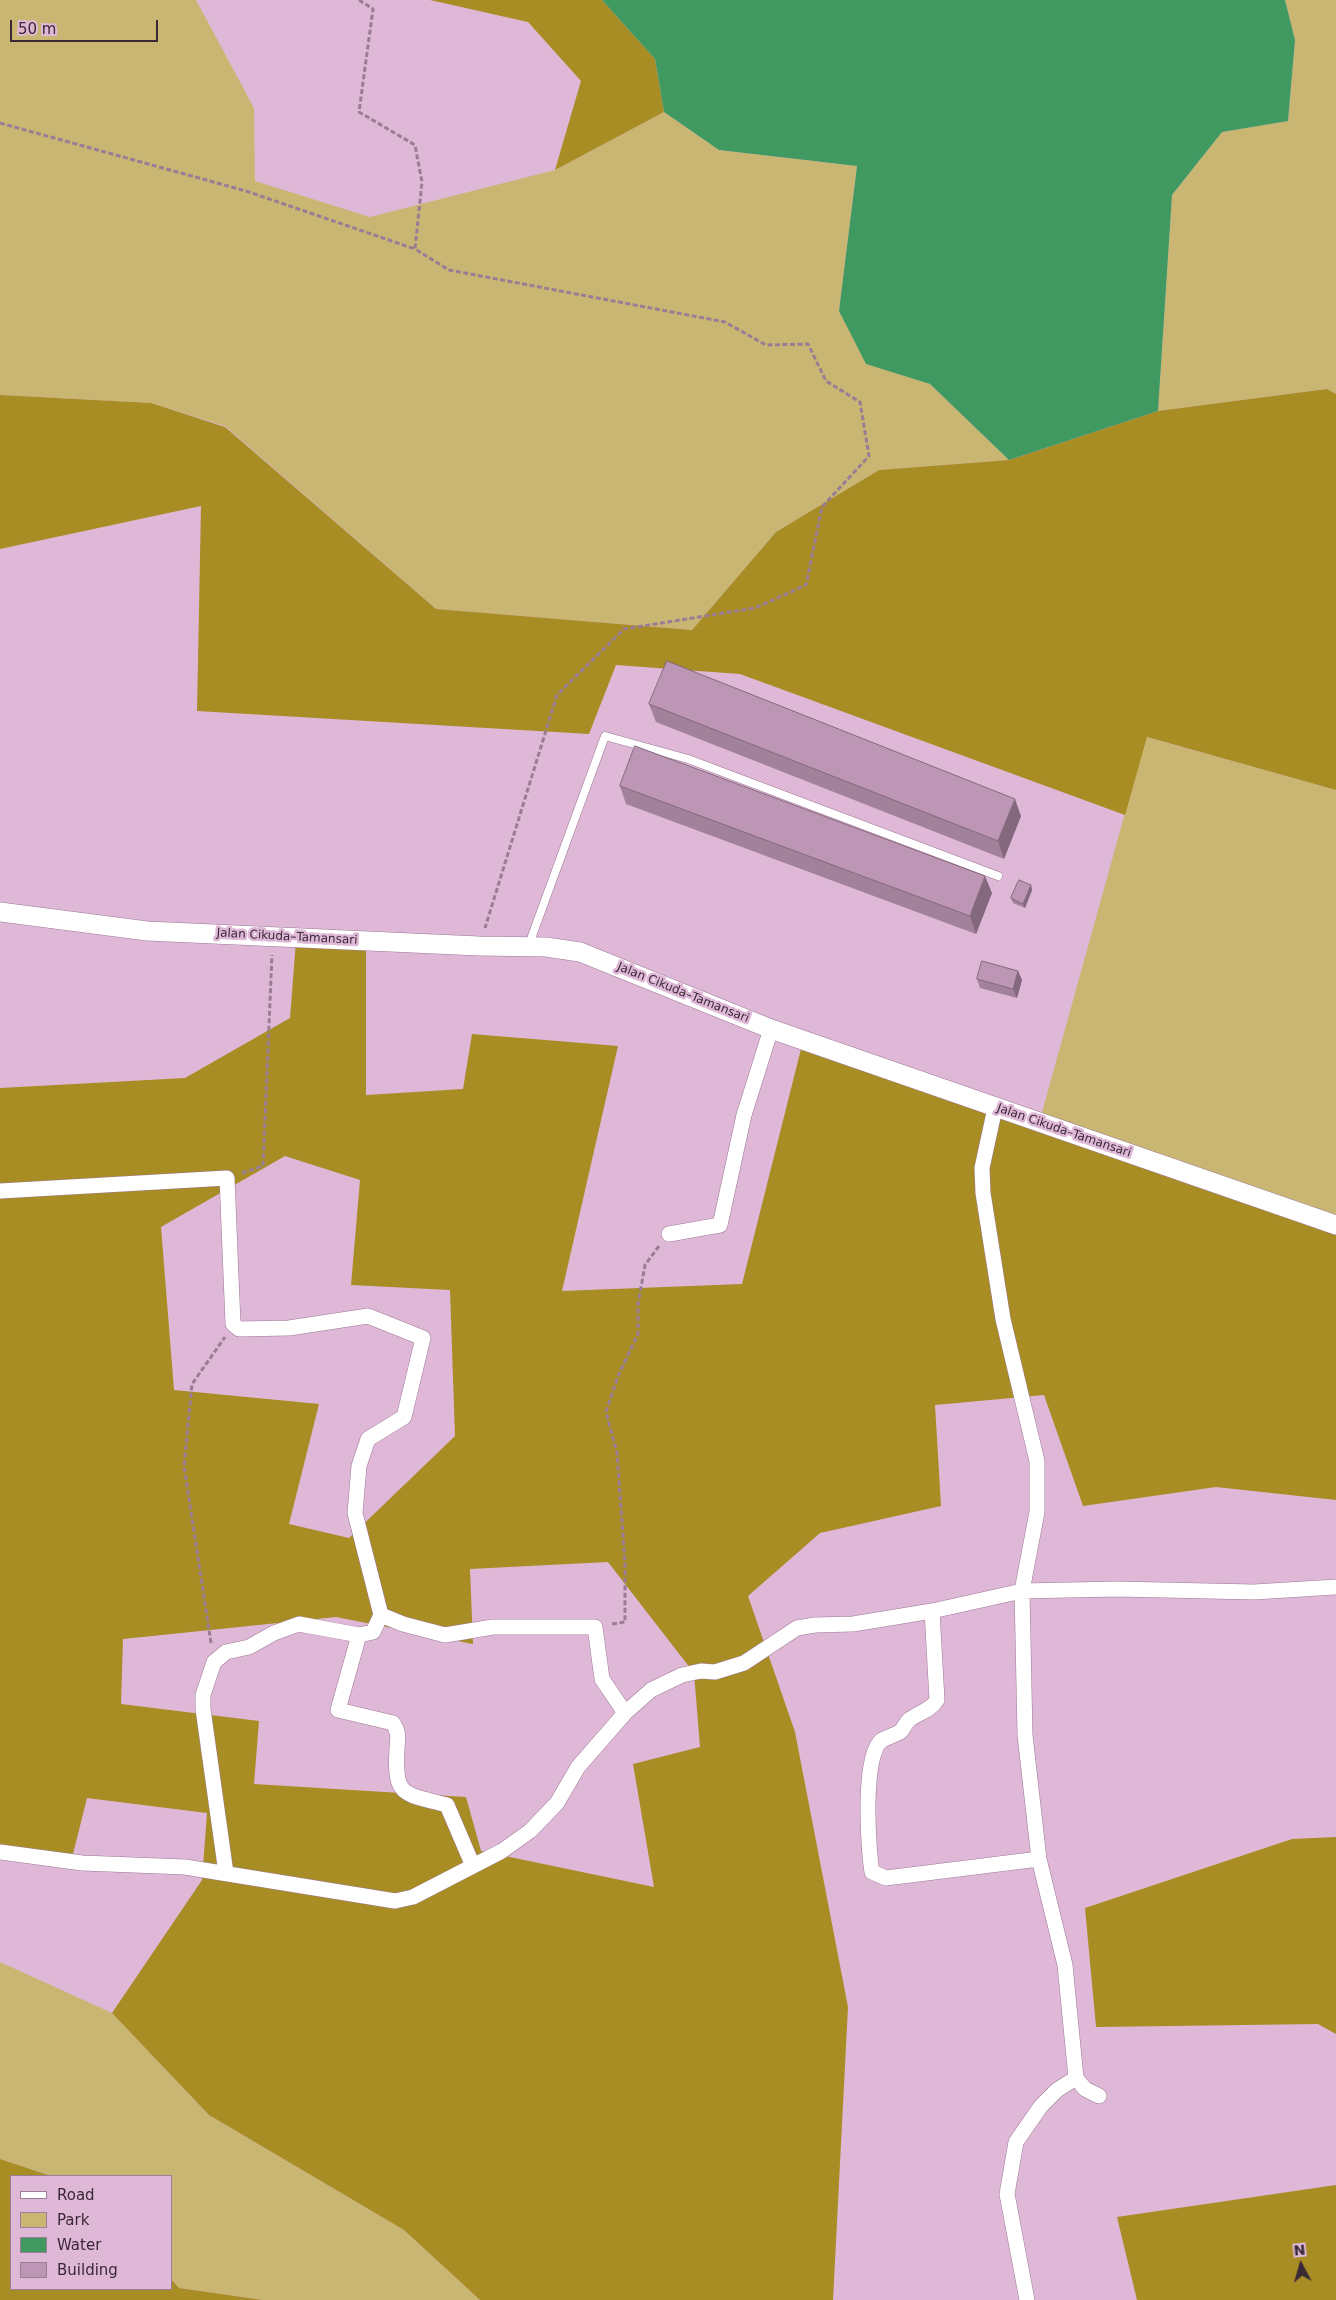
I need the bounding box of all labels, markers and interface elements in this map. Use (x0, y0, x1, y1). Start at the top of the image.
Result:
scale bar (12, 10, 160, 42)
text: 50 m (18, 20, 56, 38)
street label: Jalan Cikuda–Tamansari (216, 926, 358, 948)
street label: Jalan Cikuda–Tamansari (615, 960, 751, 1026)
street label: Jalan Cikuda–Tamansari (995, 1101, 1133, 1161)
legend (10, 2175, 172, 2290)
text: Road (57, 2186, 95, 2204)
text: Park (57, 2211, 89, 2229)
text: Water (57, 2236, 101, 2254)
north arrow (1276, 2240, 1326, 2290)
text: N (1293, 2242, 1306, 2259)
text: Building (57, 2261, 118, 2279)

